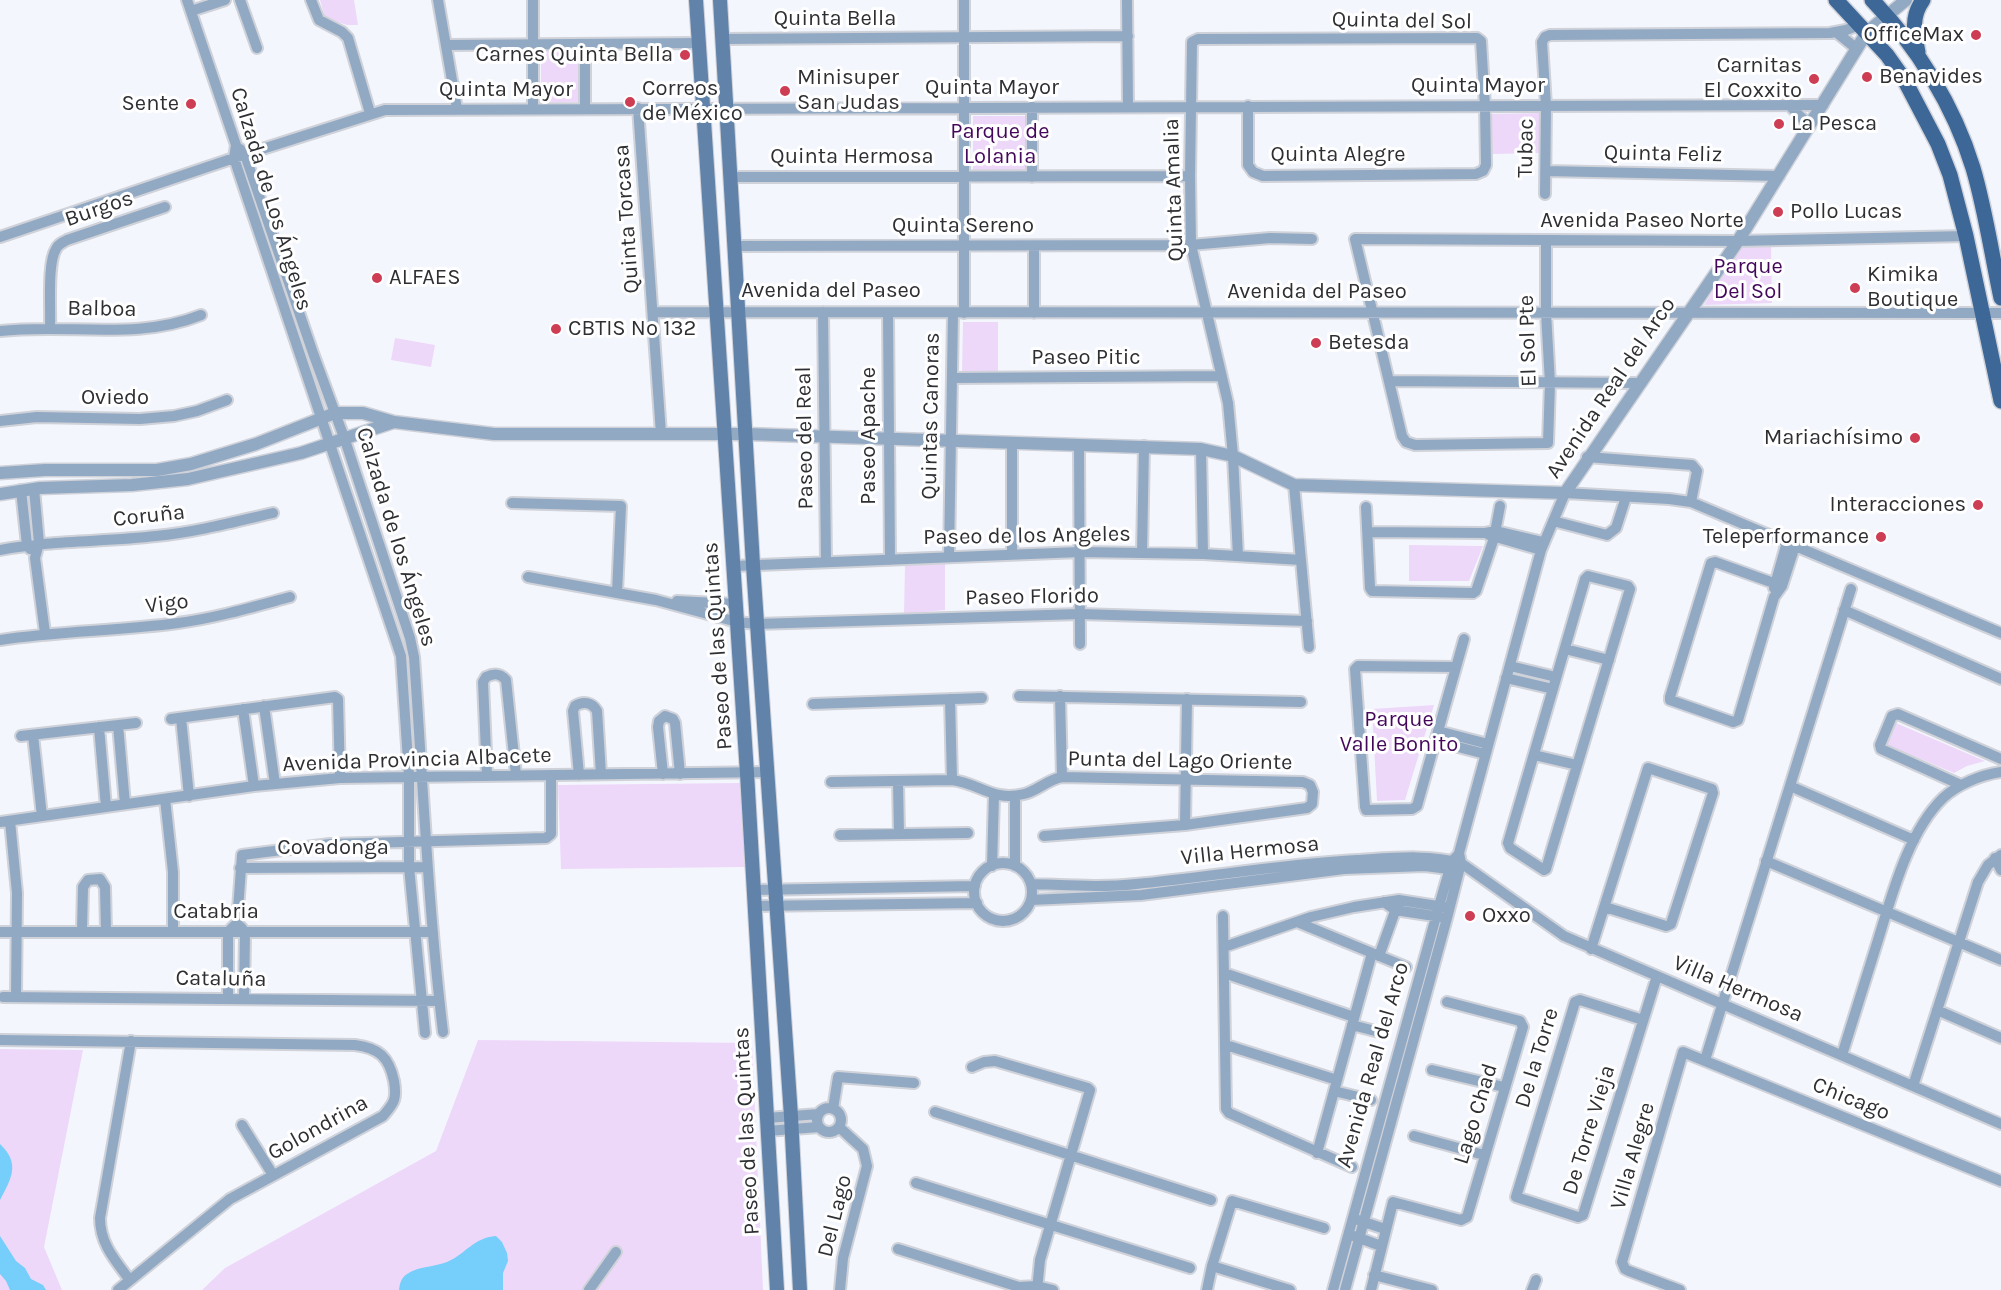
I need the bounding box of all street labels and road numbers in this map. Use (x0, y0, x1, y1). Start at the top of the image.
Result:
street label: Quinta Bella (774, 6, 896, 32)
street label: Quinta del Sol (1332, 7, 1472, 35)
street label: Quinta Mayor (1411, 73, 1545, 99)
street label: Quinta Mayor (925, 75, 1059, 101)
street label: Quinta Mayor (439, 77, 573, 103)
street label: Calzada de Los Ángeles (224, 84, 318, 314)
street label: Quinta Amalia (1158, 118, 1190, 262)
street label: Tubac (1512, 118, 1540, 178)
street label: Quinta Feliz (1604, 140, 1722, 168)
street label: Quinta Alegre (1271, 142, 1405, 168)
street label: Quinta Torcasa (609, 144, 645, 294)
street label: Quinta Hermosa (770, 144, 934, 170)
street label: Burgos (61, 185, 137, 233)
street label: Avenida Paseo Norte (1540, 208, 1744, 234)
street label: Quinta Sereno (892, 213, 1034, 239)
street label: Avenida del Paseo (741, 278, 921, 304)
street label: Avenida del Paseo (1227, 279, 1407, 305)
street label: Avenida Real del Arco (1541, 292, 1681, 484)
street label: El Sol Pte (1513, 294, 1543, 388)
street label: Balboa (67, 295, 137, 323)
street label: Quintas Canoras (916, 332, 946, 500)
street label: Paseo Pitic (1031, 345, 1141, 371)
street label: Paseo del Real (791, 366, 819, 510)
street label: Paseo Apache (856, 367, 882, 505)
street label: Oviedo (81, 385, 149, 411)
street label: Calzada de los Ángeles (350, 424, 442, 650)
street label: Coruña (112, 499, 186, 533)
street label: Paseo de los Angeles (923, 521, 1131, 551)
street label: Paseo de las Quintas (698, 541, 738, 751)
street label: Paseo Florido (965, 583, 1099, 611)
street label: Vigo (144, 588, 190, 620)
street label: Avenida Provincia Albacete (282, 742, 552, 778)
street label: Punta del Lago Oriente (1067, 746, 1293, 776)
street label: Villa Hermosa (1180, 831, 1320, 871)
street label: Covadonga (277, 835, 389, 861)
street label: Catabria (173, 899, 259, 925)
street label: Villa Hermosa (1669, 950, 1807, 1028)
street label: Avenida Real del Arco (1331, 959, 1415, 1171)
street label: Cataluña (175, 965, 267, 993)
street label: De la Torre (1509, 1005, 1565, 1111)
street label: Paseo de las Quintas (728, 1026, 766, 1236)
street label: Lago Chad (1448, 1060, 1504, 1168)
street label: De Torre Vieja (1557, 1062, 1621, 1198)
street label: Chicago (1808, 1072, 1894, 1126)
street label: Golondrina (263, 1090, 373, 1166)
street label: Villa Alegre (1605, 1099, 1661, 1213)
street label: Del Lago (812, 1172, 858, 1260)

